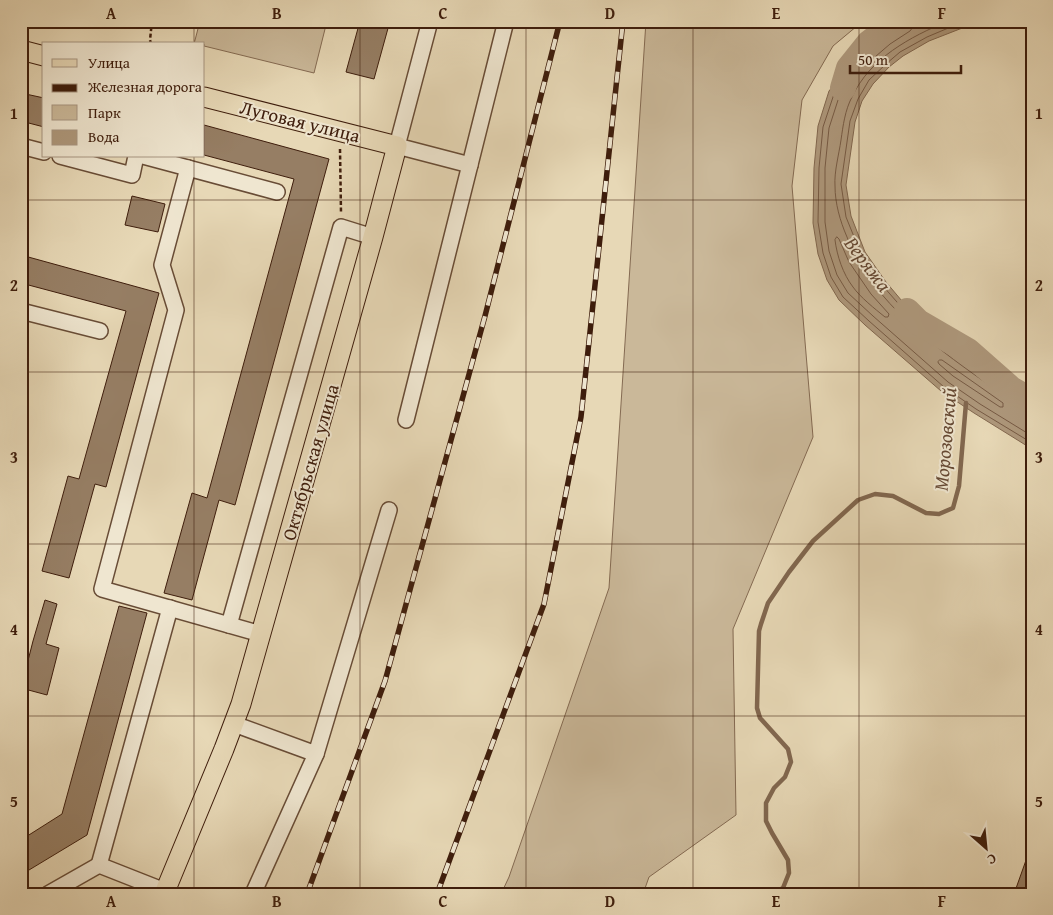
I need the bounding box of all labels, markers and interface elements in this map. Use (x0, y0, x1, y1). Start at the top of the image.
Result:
text: A (106, 1, 117, 25)
text: B (272, 1, 282, 25)
text: C (438, 1, 448, 25)
text: D (605, 1, 615, 25)
text: E (772, 1, 781, 25)
text: F (938, 1, 946, 25)
legend (42, 42, 205, 158)
scale bar (850, 42, 962, 74)
text: 50 m (858, 49, 889, 70)
text: Улица (88, 52, 131, 73)
text: Железная дорога (87, 76, 203, 97)
street label: Луговая улица (237, 93, 363, 149)
text: 1 (10, 101, 18, 125)
text: 1 (1035, 101, 1043, 125)
text: Парк (88, 102, 121, 123)
text: Вода (88, 126, 120, 147)
water label: Веряжа (837, 229, 899, 298)
text: 2 (10, 273, 18, 297)
text: 2 (1035, 273, 1043, 297)
street label: Октябрьская улица (274, 380, 346, 544)
water label: Морозовский (926, 386, 963, 492)
text: 3 (10, 445, 18, 469)
text: 3 (1035, 445, 1043, 469)
text: 4 (10, 617, 18, 641)
text: 4 (1035, 617, 1043, 641)
text: 5 (10, 789, 18, 813)
text: 5 (1035, 789, 1043, 813)
north arrow (960, 822, 1010, 872)
text: С (984, 849, 1000, 870)
text: A (106, 889, 117, 913)
text: B (272, 889, 282, 913)
text: C (438, 889, 448, 913)
text: D (605, 889, 615, 913)
text: E (772, 889, 781, 913)
text: F (938, 889, 946, 913)

